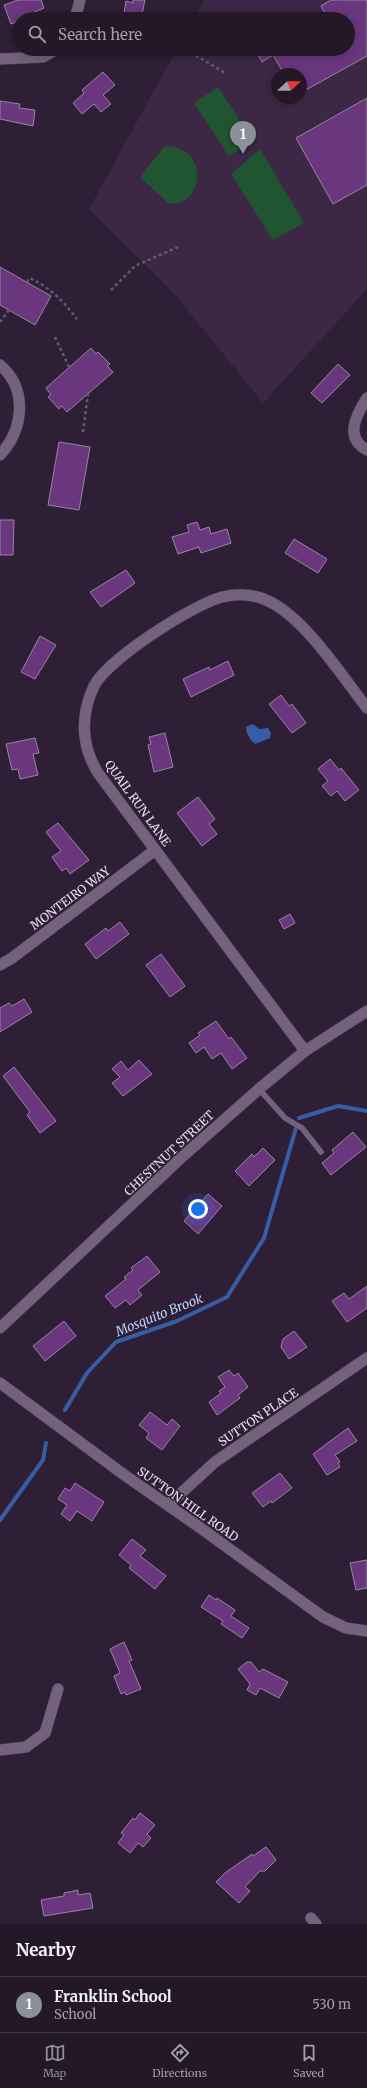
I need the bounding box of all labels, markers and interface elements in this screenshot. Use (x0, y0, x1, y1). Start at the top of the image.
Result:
search box (12, 12, 355, 56)
icon: search (26, 23, 48, 45)
text: Search here (58, 25, 142, 44)
north arrow (271, 68, 307, 104)
pin: 1 (230, 121, 256, 154)
street label: QUAIL RUN LANE (102, 757, 174, 849)
street label: MONTEIRO WAY (27, 863, 113, 933)
street label: CHESTNUT STREET (121, 1107, 218, 1199)
your location (188, 1199, 208, 1219)
water label: Mosquito Brook (112, 1290, 205, 1341)
street label: SUTTON PLACE (215, 1385, 301, 1449)
street label: SUTTON HILL ROAD (135, 1463, 241, 1545)
text: Nearby (16, 1939, 76, 1961)
text: Franklin School (54, 1987, 172, 2006)
text: 1 (26, 1996, 32, 2013)
text: 530 m (312, 1996, 351, 2013)
text: School (54, 2006, 96, 2023)
tab: Map (43, 2042, 66, 2080)
tab: Directions (152, 2042, 207, 2080)
tab: Saved (293, 2042, 324, 2080)

